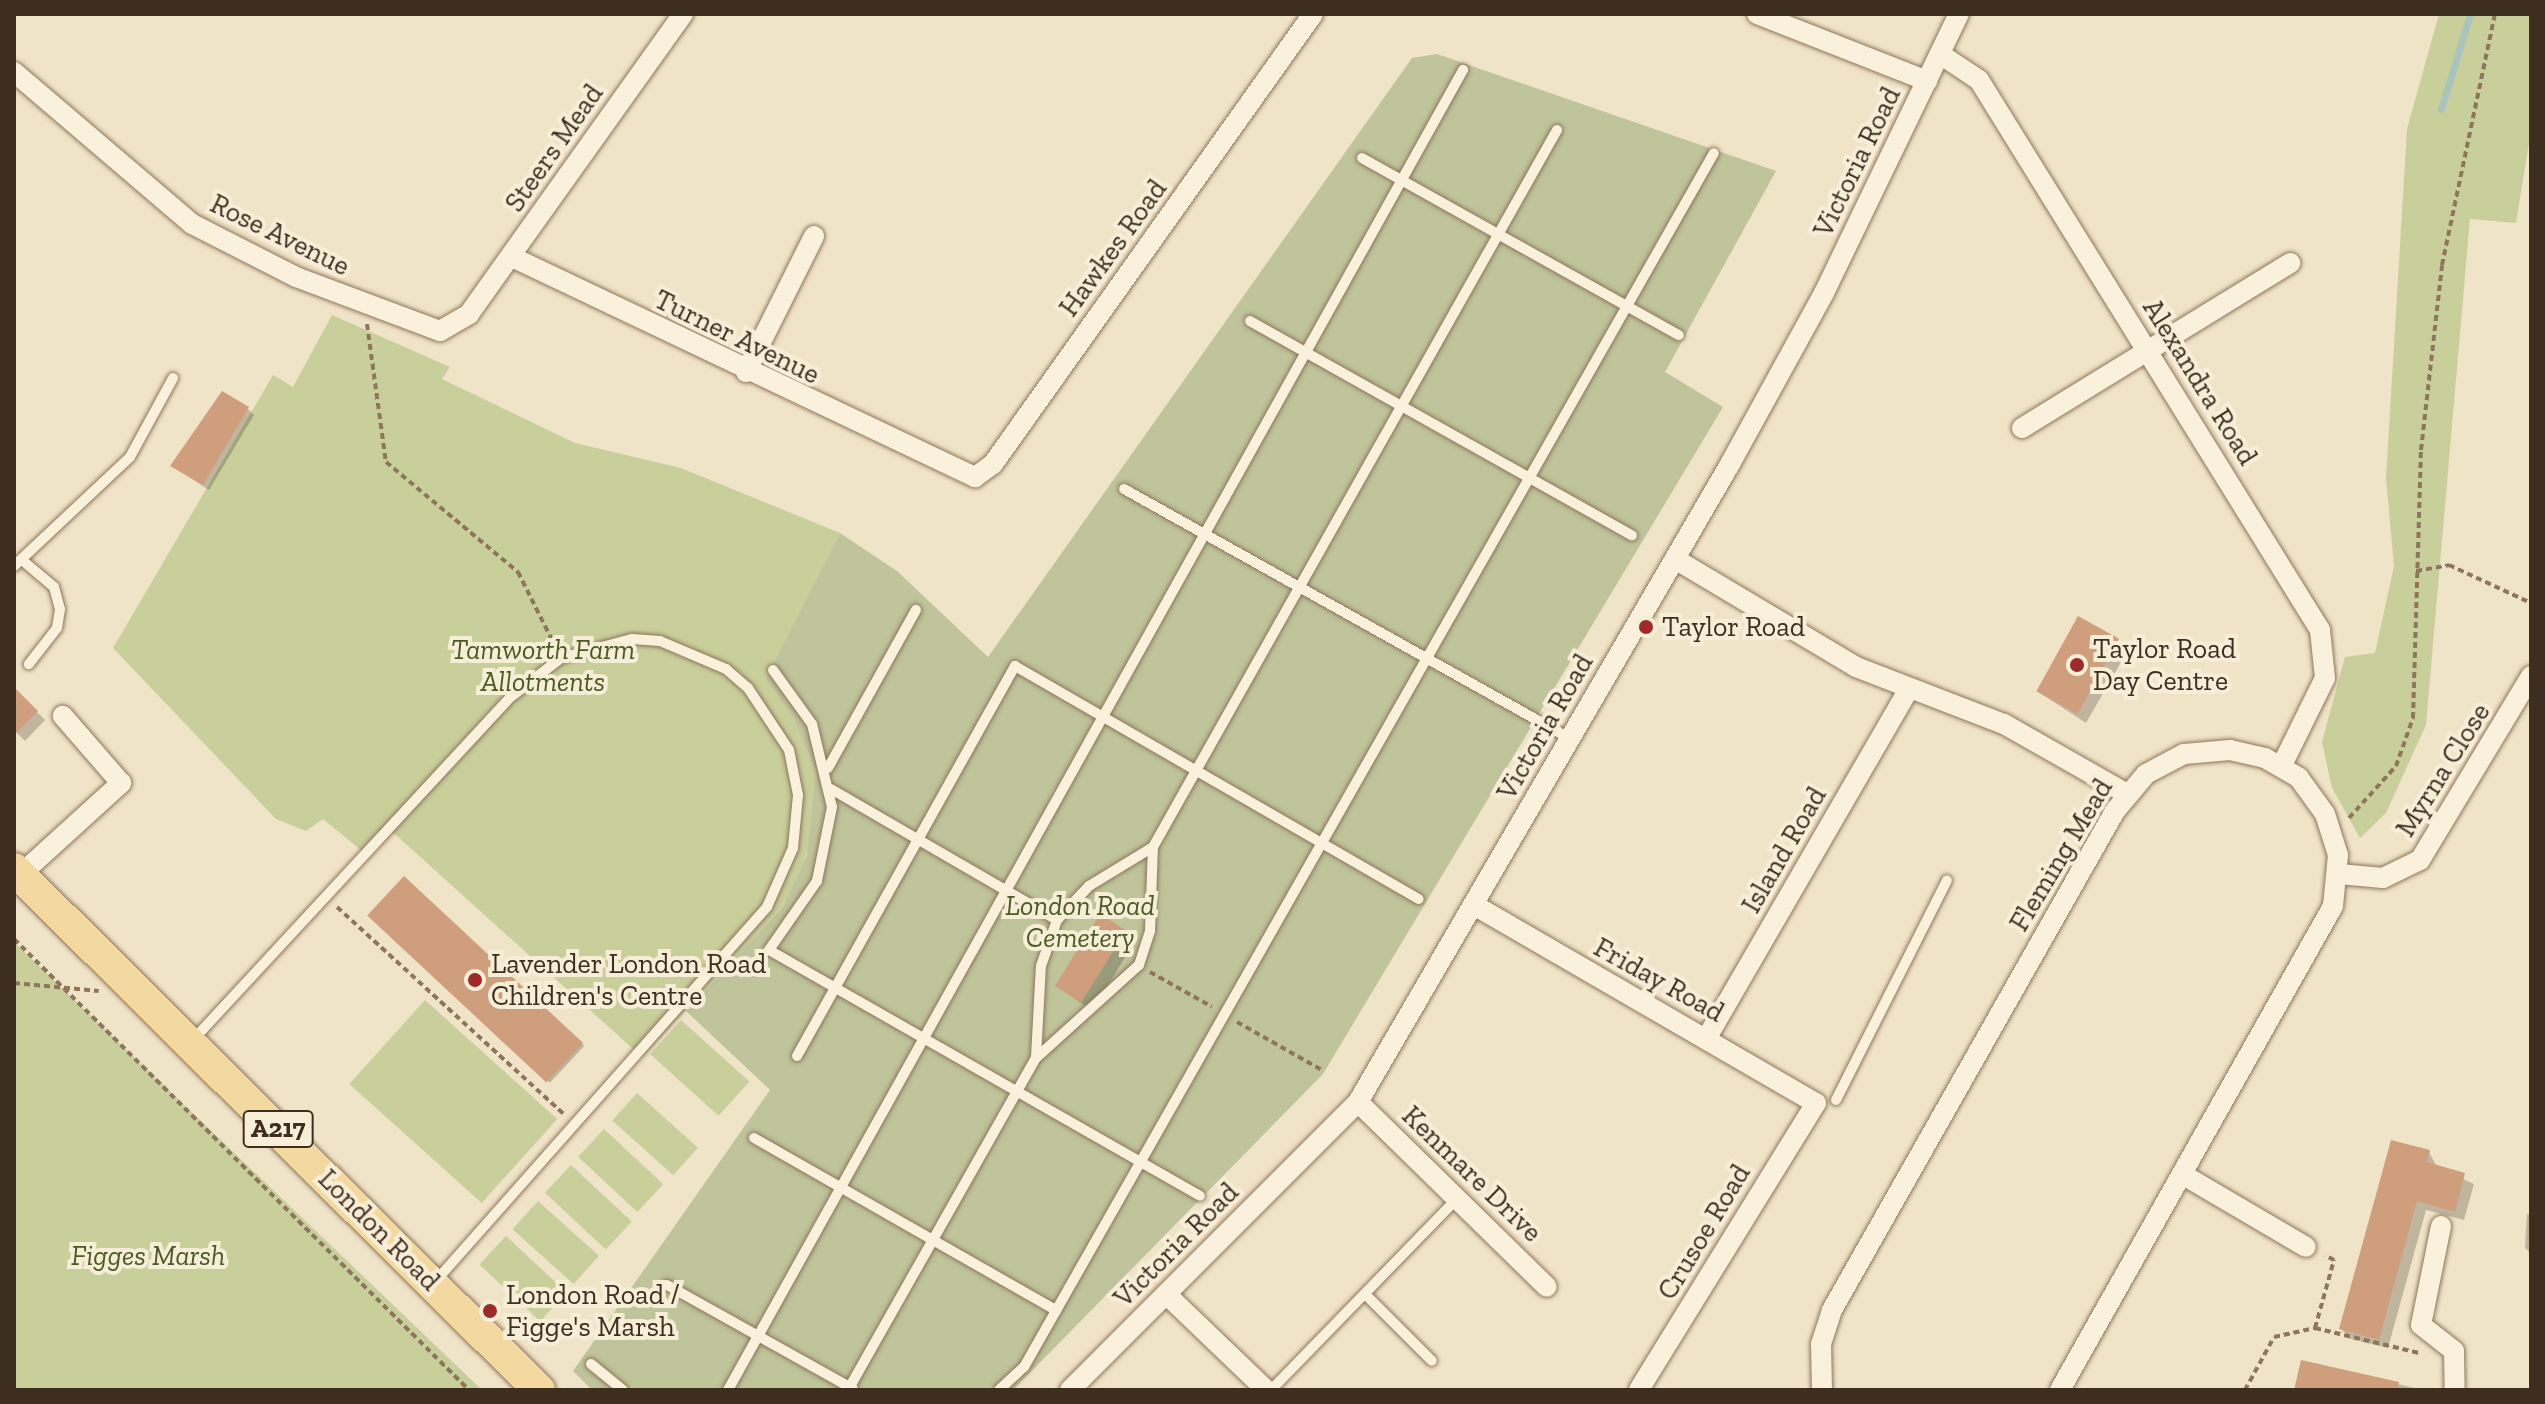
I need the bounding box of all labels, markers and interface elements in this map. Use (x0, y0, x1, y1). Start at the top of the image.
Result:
street label: Steers Mead (498, 78, 610, 218)
street label: Victoria Road (1806, 81, 1908, 243)
street label: Hawkes Road (1052, 173, 1174, 323)
street label: Rose Avenue (204, 187, 356, 283)
street label: Turner Avenue (648, 282, 826, 392)
street label: Alexandra Road (2136, 293, 2264, 471)
place label: Taylor Road (1662, 610, 1806, 644)
marker: Taylor Road (1637, 618, 1655, 636)
place label: Taylor Road Day Centre (2093, 632, 2237, 698)
park label: Tamworth Farm Allotments (451, 633, 635, 699)
street label: Victoria Road (1490, 648, 1600, 806)
marker: Taylor Road Day Centre (2068, 656, 2086, 674)
street label: Myrna Close (2389, 697, 2497, 843)
street label: Fleming Mead (2002, 773, 2120, 937)
street label: Island Road (1734, 781, 1834, 919)
park label: London Road Cemetery (1005, 889, 1155, 955)
street label: Friday Road (1588, 930, 1730, 1030)
place label: Lavender London Road Children's Centre (491, 947, 767, 1013)
marker: Lavender London Road Children's Centre (466, 971, 484, 989)
street label: Kenmare Drive (1395, 1099, 1549, 1249)
road number: A217 (242, 1107, 314, 1151)
street label: Crusoe Road (1650, 1158, 1758, 1306)
street label: London Road (311, 1162, 447, 1298)
street label: Victoria Road (1107, 1176, 1245, 1314)
park label: Figges Marsh (71, 1239, 225, 1273)
place label: London Road / Figge's Marsh (506, 1278, 680, 1344)
marker: London Road / Figge's Marsh (481, 1302, 499, 1320)

